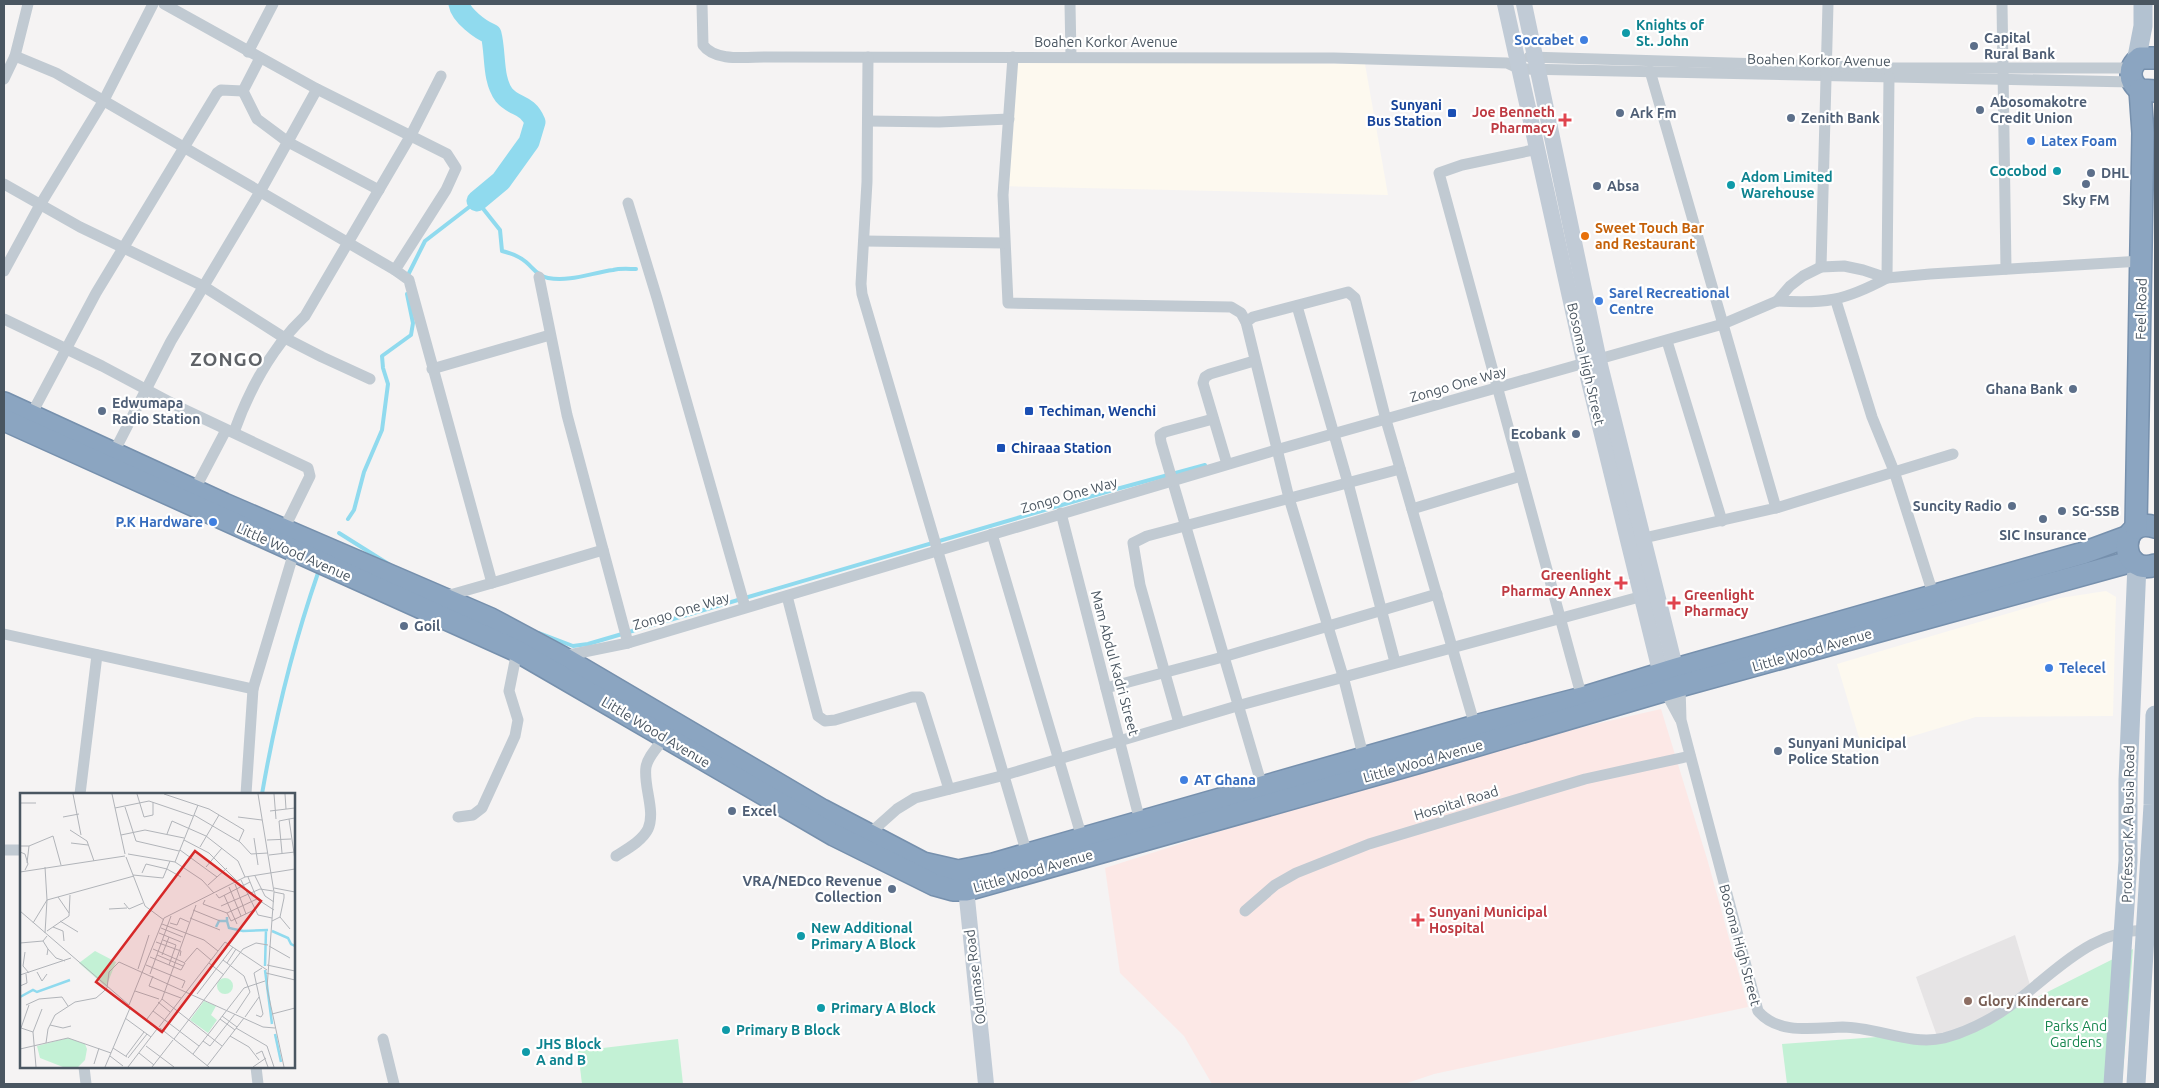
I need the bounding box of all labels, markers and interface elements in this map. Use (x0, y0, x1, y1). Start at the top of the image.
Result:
place label: Knights of St. John (1636, 17, 1704, 49)
marker: Knights of St. John (1620, 27, 1632, 39)
place label: Capital Rural Bank (1984, 30, 2055, 62)
place label: Soccabet (1514, 32, 1574, 48)
street label: Boahen Korkor Avenue (1034, 34, 1178, 50)
marker: Soccabet (1578, 34, 1590, 46)
marker: Capital Rural Bank (1968, 40, 1980, 52)
street label: Boahen Korkor Avenue (1747, 51, 1891, 69)
place label: Abosomakotre Credit Union (1990, 94, 2087, 126)
place label: Sunyani Bus Station (1367, 97, 1442, 129)
place label: Joe Benneth Pharmacy (1472, 104, 1556, 136)
marker: Abosomakotre Credit Union (1974, 104, 1986, 116)
place label: Ark Fm (1630, 105, 1677, 121)
marker: Sunyani Bus Station (1446, 107, 1458, 119)
marker: Ark Fm (1614, 107, 1626, 119)
place label: Zenith Bank (1801, 110, 1880, 126)
marker: Zenith Bank (1785, 112, 1797, 124)
marker: Joe Benneth Pharmacy (1559, 114, 1571, 126)
place label: Latex Foam (2041, 133, 2117, 149)
marker: Latex Foam (2025, 135, 2037, 147)
place label: Cocobod (1990, 163, 2047, 179)
marker: Cocobod (2051, 165, 2063, 177)
place label: DHL (2101, 165, 2129, 181)
marker: DHL (2085, 167, 2097, 179)
place label: Adom Limited Warehouse (1741, 169, 1833, 201)
place label: Absa (1607, 178, 1639, 194)
marker: Sky FM (2080, 178, 2092, 190)
marker: Adom Limited Warehouse (1725, 179, 1737, 191)
marker: Absa (1591, 180, 1603, 192)
place label: Sky FM (2062, 192, 2110, 208)
place label: Sweet Touch Bar and Restaurant (1595, 220, 1704, 252)
marker: Sweet Touch Bar and Restaurant (1579, 230, 1591, 242)
street label: Feel Road (2132, 278, 2150, 340)
place label: Sarel Recreational Centre (1609, 285, 1730, 317)
marker: Sarel Recreational Centre (1593, 295, 1605, 307)
street label: Bosoma High Street (1564, 301, 1608, 427)
district label: ZONGO (190, 348, 264, 370)
street label: Zongo One Way (1408, 362, 1508, 405)
place label: Ghana Bank (1985, 381, 2063, 397)
marker: Ghana Bank (2067, 383, 2079, 395)
place label: Edwumapa Radio Station (112, 395, 200, 427)
place label: Techiman, Wenchi (1039, 403, 1156, 419)
marker: Edwumapa Radio Station (96, 405, 108, 417)
marker: Techiman, Wenchi (1023, 405, 1035, 417)
place label: Ecobank (1511, 426, 1566, 442)
marker: Ecobank (1570, 428, 1582, 440)
place label: Chiraaa Station (1011, 440, 1112, 456)
marker: Chiraaa Station (995, 442, 1007, 454)
street label: Zongo One Way (1019, 473, 1119, 516)
place label: Suncity Radio (1913, 498, 2002, 514)
marker: Suncity Radio (2006, 500, 2018, 512)
place label: SG-SSB (2072, 503, 2120, 519)
marker: SG-SSB (2056, 505, 2068, 517)
marker: SIC Insurance (2037, 513, 2049, 525)
place label: P.K Hardware (116, 514, 203, 530)
marker: P.K Hardware (207, 516, 219, 528)
street label: Little Wood Avenue (234, 520, 354, 584)
place label: SIC Insurance (1999, 527, 2087, 543)
place label: Greenlight Pharmacy Annex (1501, 567, 1611, 599)
marker: Greenlight Pharmacy Annex (1615, 577, 1627, 589)
place label: Greenlight Pharmacy (1684, 587, 1754, 619)
street label: Zongo One Way (631, 589, 731, 633)
street label: Mam Abdul Kadri Street (1088, 589, 1142, 738)
marker: Greenlight Pharmacy (1668, 597, 1680, 609)
place label: Goil (414, 618, 440, 634)
marker: Goil (398, 620, 410, 632)
street label: Little Wood Avenue (1750, 625, 1874, 675)
place label: Telecel (2059, 660, 2106, 676)
marker: Telecel (2043, 662, 2055, 674)
street label: Little Wood Avenue (599, 693, 713, 771)
place label: Sunyani Municipal Police Station (1788, 735, 1906, 767)
street label: Little Wood Avenue (1361, 736, 1485, 786)
marker: Sunyani Municipal Police Station (1772, 745, 1784, 757)
street label: Professor K.A Busia Road (2119, 745, 2137, 903)
place label: AT Ghana (1194, 772, 1256, 788)
marker: AT Ghana (1178, 774, 1190, 786)
street label: Hospital Road (1412, 783, 1500, 823)
inset map (20, 793, 295, 1068)
place label: Excel (742, 803, 777, 819)
marker: Excel (726, 805, 738, 817)
street label: Little Wood Avenue (971, 846, 1095, 896)
place label: VRA/NEDco Revenue Collection (742, 873, 882, 905)
street label: Bosoma High Street (1716, 882, 1764, 1008)
marker: VRA/NEDco Revenue Collection (886, 883, 898, 895)
place label: Sunyani Municipal Hospital (1429, 904, 1547, 936)
marker: Sunyani Municipal Hospital (1411, 913, 1425, 927)
place label: New Additional Primary A Block (811, 920, 916, 952)
street label: Odumase Road (961, 929, 989, 1025)
marker: New Additional Primary A Block (795, 930, 807, 942)
place label: Glory Kindercare (1978, 993, 2089, 1009)
marker: Glory Kindercare (1962, 995, 1974, 1007)
place label: Primary A Block (831, 1000, 936, 1016)
marker: Primary A Block (815, 1002, 827, 1014)
park label: Parks And Gardens (2045, 1018, 2107, 1050)
place label: Primary B Block (736, 1022, 841, 1038)
marker: Primary B Block (720, 1024, 732, 1036)
place label: JHS Block A and B (536, 1036, 602, 1068)
marker: JHS Block A and B (520, 1046, 532, 1058)

